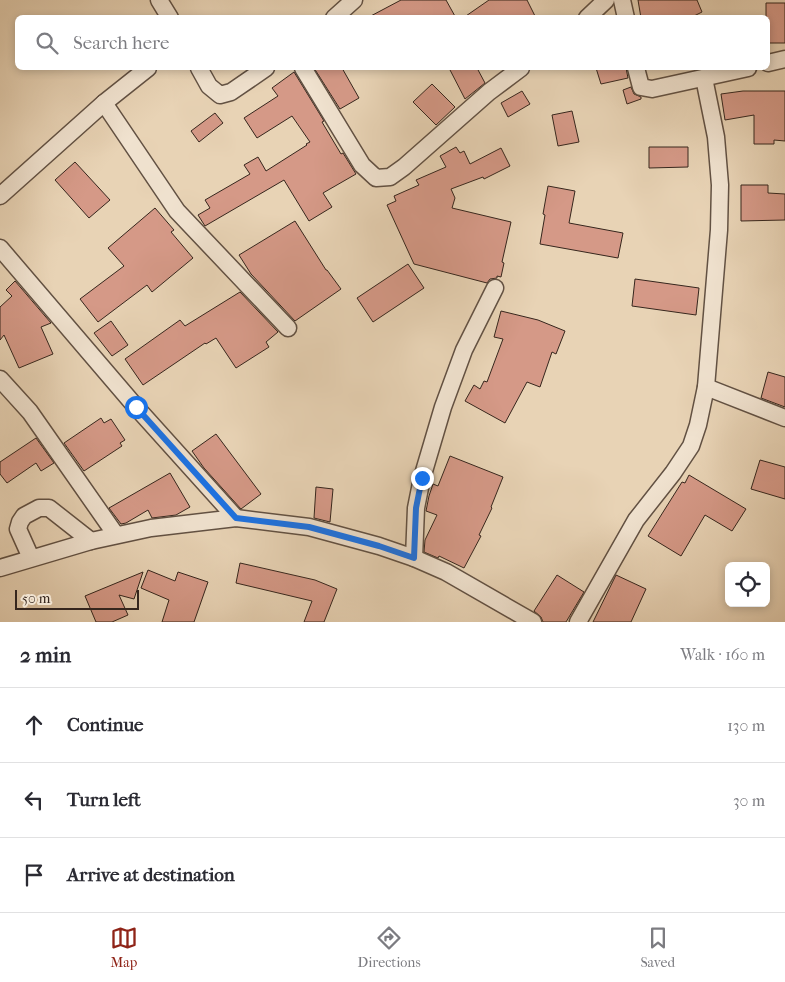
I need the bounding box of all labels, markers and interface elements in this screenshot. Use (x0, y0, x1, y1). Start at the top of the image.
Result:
search box (15, 15, 770, 70)
icon: search (33, 29, 61, 57)
text: Search here (73, 32, 169, 54)
route start (125, 396, 148, 419)
route end (411, 467, 434, 490)
map controls (725, 562, 770, 607)
button: locate (725, 562, 770, 607)
scale bar (15, 587, 139, 610)
text: 50 m (22, 590, 50, 607)
text: 2 min (20, 643, 71, 667)
text: Walk · 160 m (680, 645, 765, 664)
icon: ahead (20, 711, 48, 739)
text: Continue (67, 714, 143, 736)
text: 130 m (727, 716, 765, 735)
icon: left (20, 786, 48, 814)
text: Turn left (67, 789, 141, 811)
text: 30 m (733, 791, 765, 810)
icon: arrive (20, 861, 48, 889)
text: Arrive at destination (67, 864, 235, 886)
tab: Map (110, 924, 138, 971)
tab: Directions (358, 924, 421, 971)
tab: Saved (640, 924, 675, 971)

